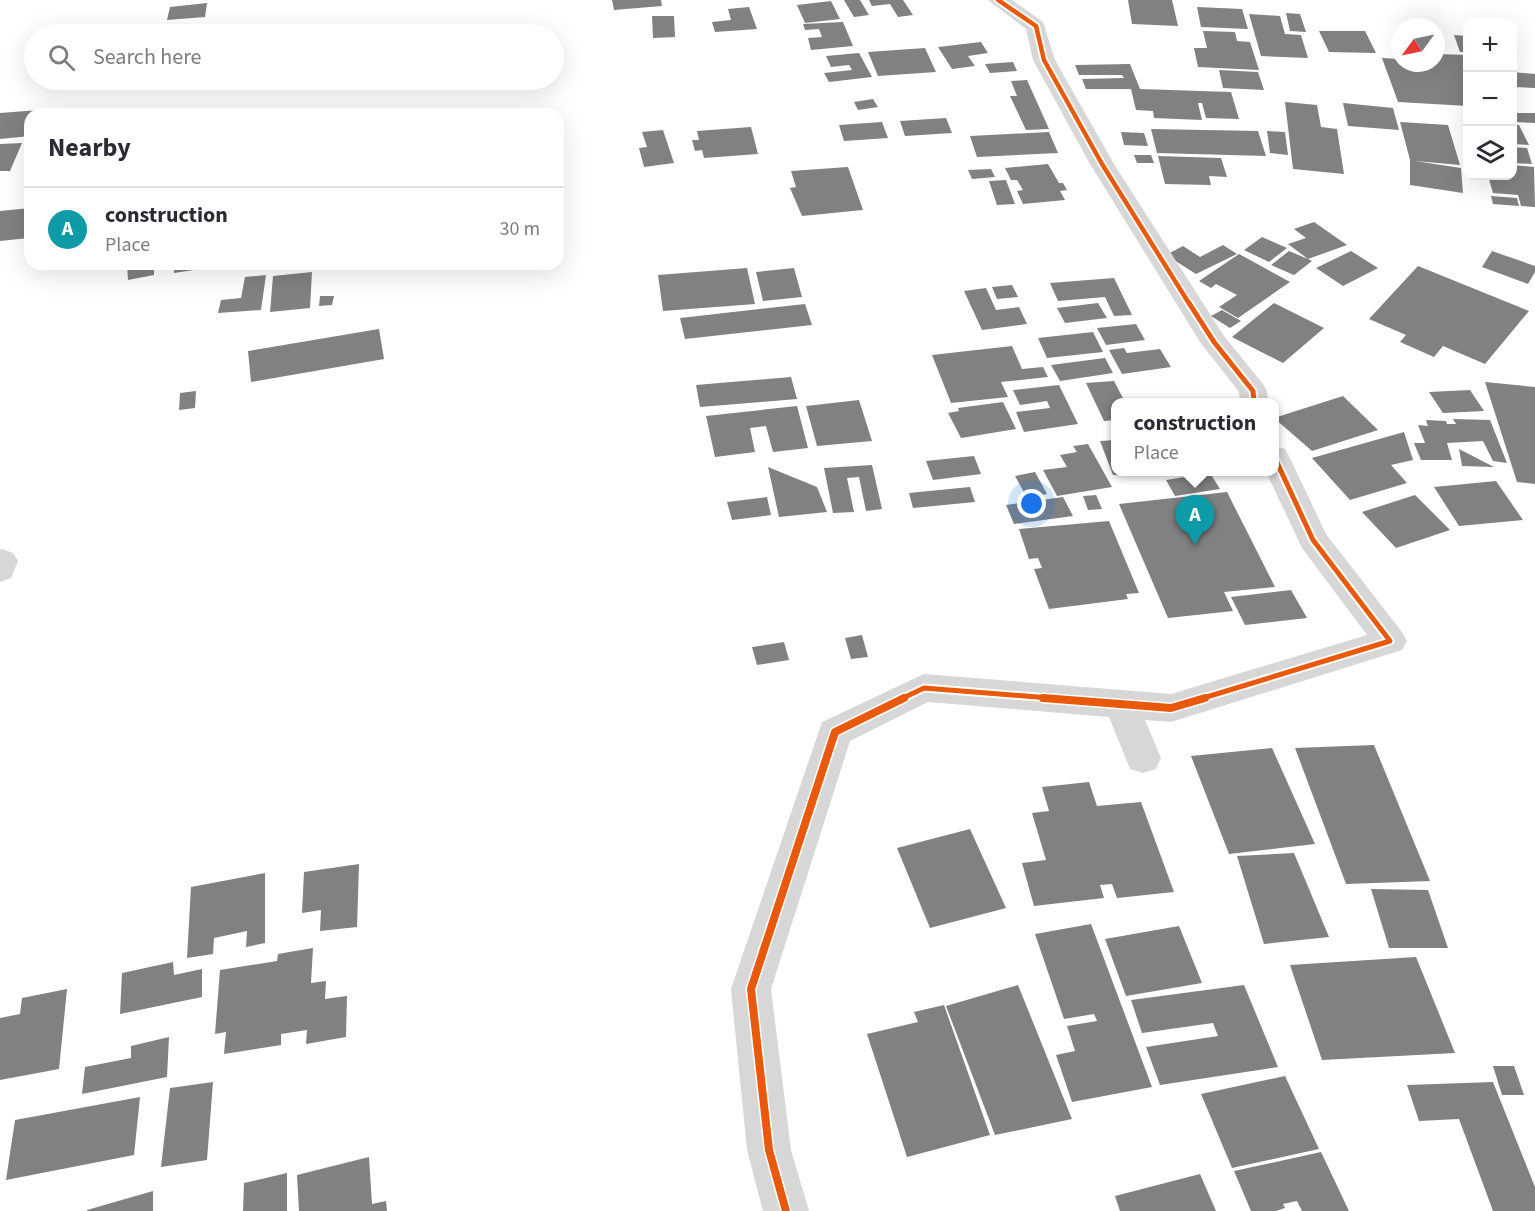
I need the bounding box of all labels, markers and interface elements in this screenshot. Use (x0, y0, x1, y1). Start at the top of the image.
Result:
north arrow (1391, 18, 1445, 72)
map controls (1463, 18, 1517, 180)
button: + (1463, 18, 1517, 72)
search box (24, 24, 564, 90)
icon: search (45, 41, 78, 74)
text: Search here (93, 41, 201, 73)
button: − (1463, 72, 1517, 126)
button: layers (1463, 126, 1517, 180)
text: Nearby (48, 129, 131, 166)
text: construction (105, 199, 228, 231)
text: A (62, 215, 73, 243)
text: 30 m (500, 215, 540, 243)
text: Place (105, 231, 150, 259)
popup (1111, 398, 1279, 476)
text: construction (1134, 407, 1256, 439)
text: Place (1134, 439, 1179, 467)
your location (1017, 489, 1046, 518)
pin: A (1176, 496, 1214, 545)

